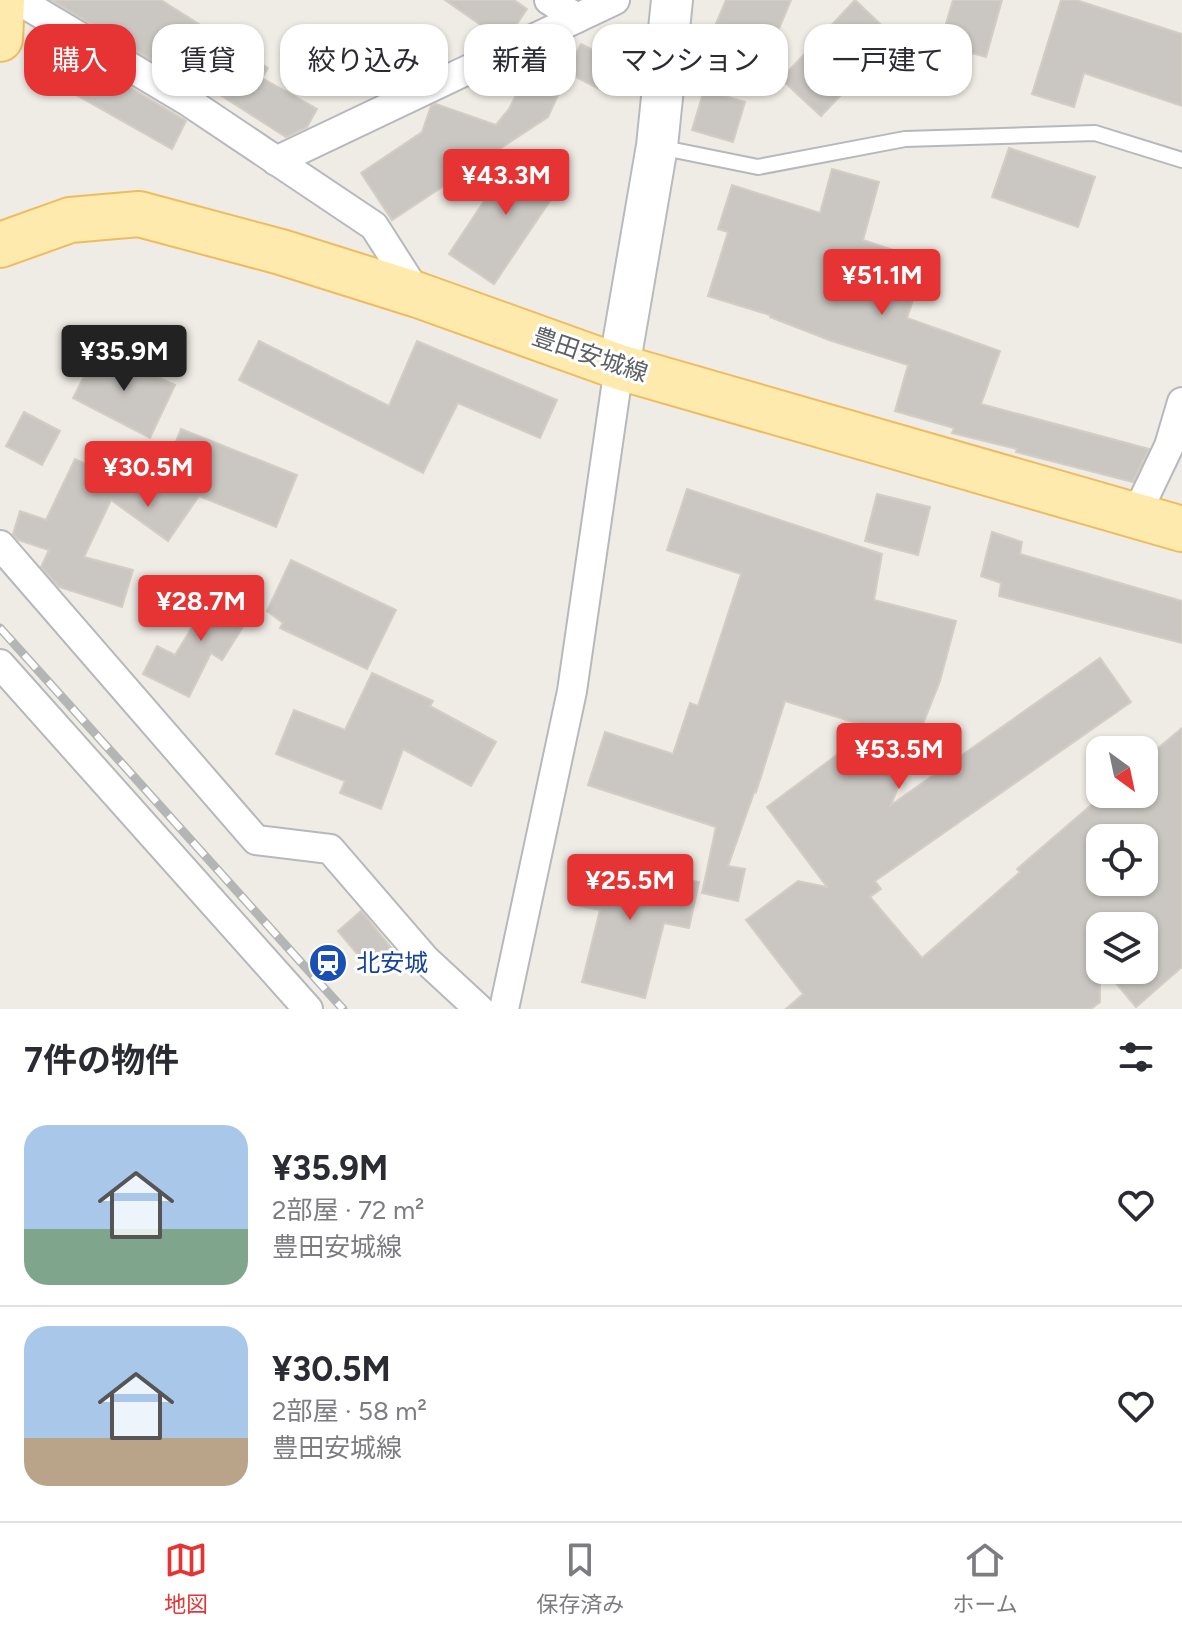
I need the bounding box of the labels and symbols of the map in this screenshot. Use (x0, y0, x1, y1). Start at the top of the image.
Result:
pin: ¥43.3M (441, 149, 571, 217)
pin: ¥51.1M (817, 249, 947, 317)
street label: 豊田安城線 (529, 321, 652, 388)
pin: ¥35.9M (59, 325, 189, 393)
pin: ¥30.5M (83, 441, 213, 509)
pin: ¥28.7M (136, 575, 266, 643)
pin: ¥53.5M (834, 723, 964, 791)
north arrow (1086, 736, 1158, 808)
pin: ¥25.5M (565, 854, 695, 922)
station icon: 北安城 (307, 942, 349, 984)
place label: 北安城 (356, 948, 428, 977)

